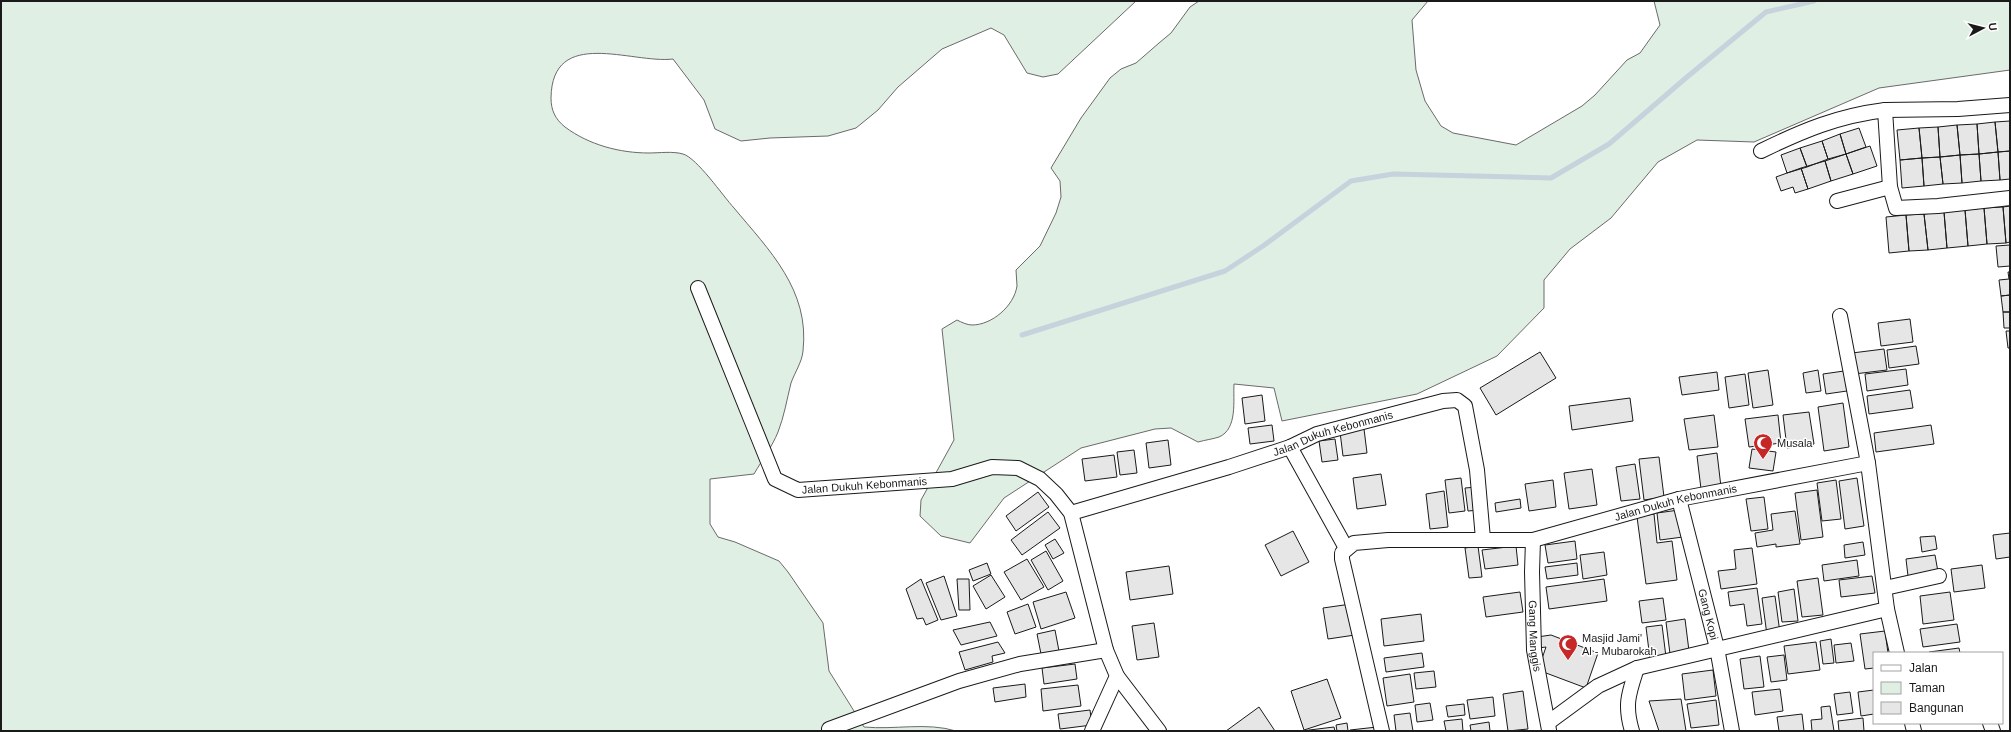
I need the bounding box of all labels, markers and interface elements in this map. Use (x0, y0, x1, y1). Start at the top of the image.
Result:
north arrow (1963, 8, 2003, 48)
text: U (1986, 22, 1999, 32)
street label: Jalan Dukuh Kebonmanis (1271, 408, 1394, 458)
mosque icon: Musala (1752, 432, 1774, 460)
place label: Musala (1777, 437, 1813, 449)
street label: Jalan Dukuh Kebonmanis (801, 475, 928, 496)
street label: Jalan Dukuh Kebonmanis (1613, 482, 1738, 523)
street label: Gang Kopi (1696, 588, 1721, 641)
street label: Gang Manggis (1527, 600, 1544, 673)
place label: Masjid Jami' Al - Mubarokah (1582, 632, 1657, 657)
mosque icon: Masjid Jami' Al - Mubarokah (1557, 633, 1579, 661)
legend (1873, 652, 2003, 724)
text: Jalan (1909, 661, 1938, 675)
text: Taman (1909, 681, 1945, 695)
text: Bangunan (1909, 701, 1964, 715)

